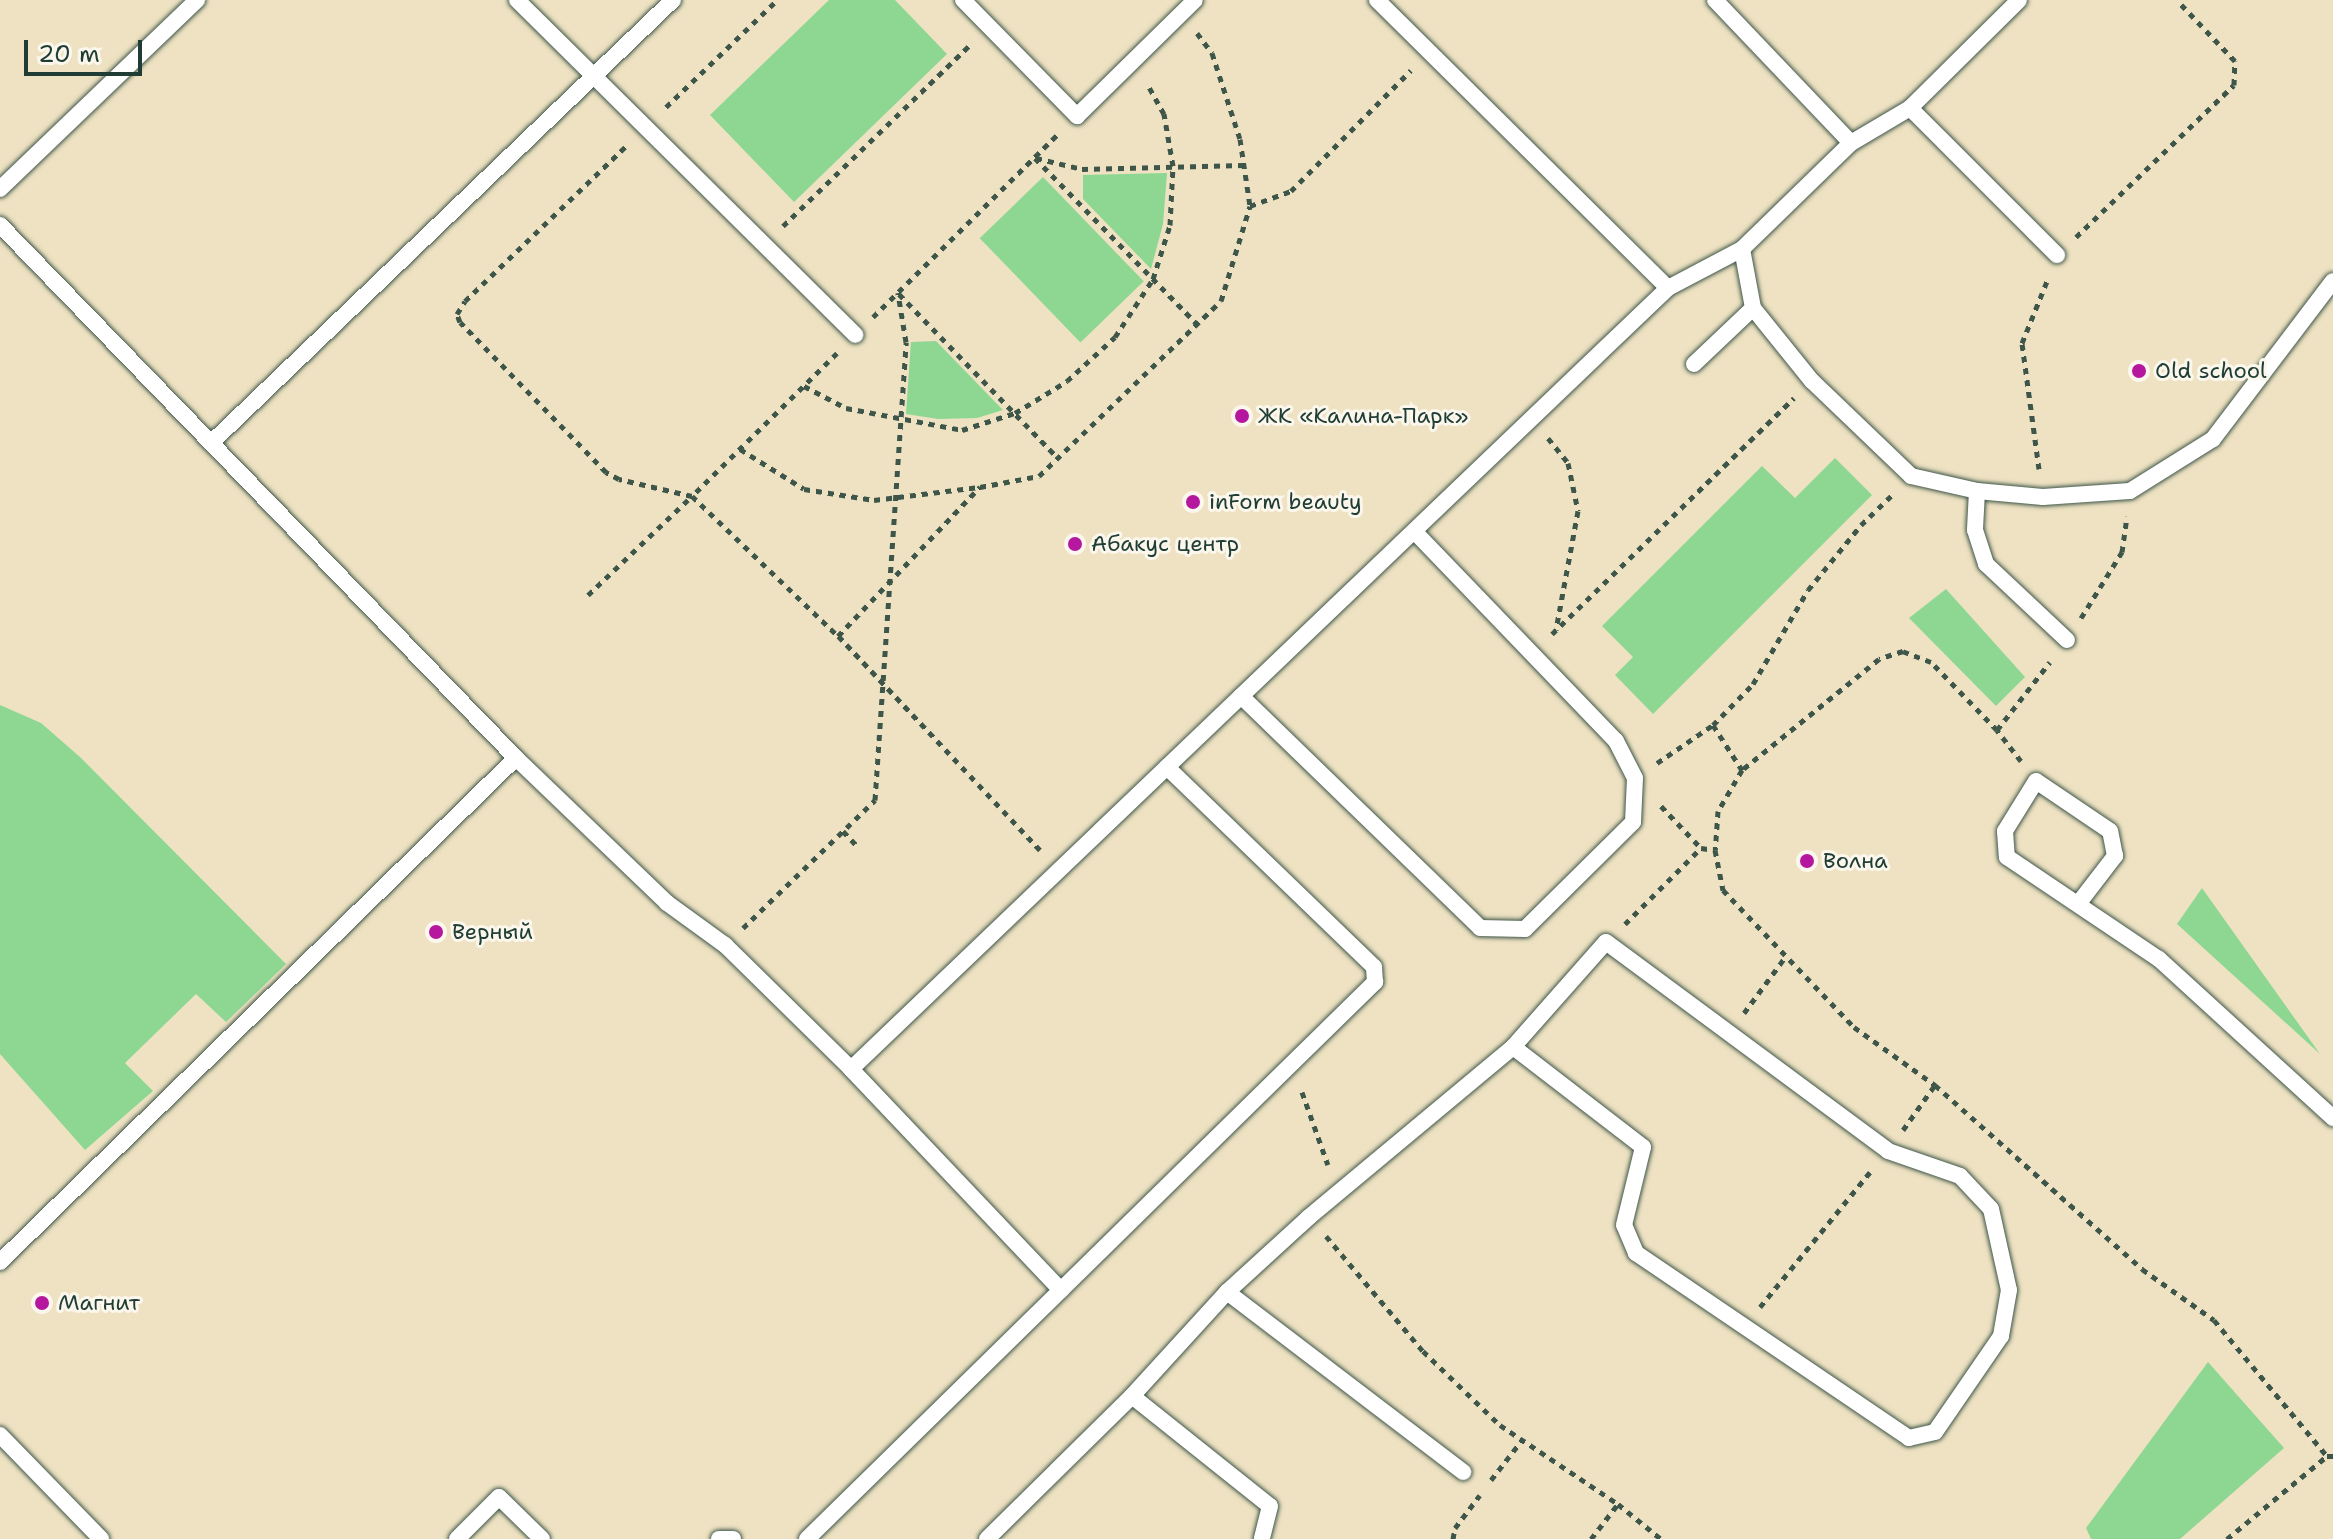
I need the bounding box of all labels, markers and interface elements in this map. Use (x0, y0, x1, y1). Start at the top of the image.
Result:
scale bar (28, 24, 146, 74)
text: 20 m (38, 38, 100, 70)
place label: Old school (2155, 358, 2267, 384)
marker: Old school (2130, 362, 2148, 380)
place label: ЖК «Калина-Парк» (1258, 403, 1468, 429)
marker: ЖК «Калина-Парк» (1233, 407, 1251, 425)
place label: inForm beauty (1209, 489, 1362, 515)
marker: inForm beauty (1184, 493, 1202, 511)
place label: Абакус центр (1091, 531, 1239, 557)
marker: Абакус центр (1066, 535, 1084, 553)
place label: Волна (1823, 848, 1888, 874)
marker: Волна (1798, 852, 1816, 870)
place label: Верный (452, 919, 533, 945)
marker: Верный (427, 923, 445, 941)
place label: Магнит (58, 1290, 140, 1316)
marker: Магнит (33, 1294, 51, 1312)

